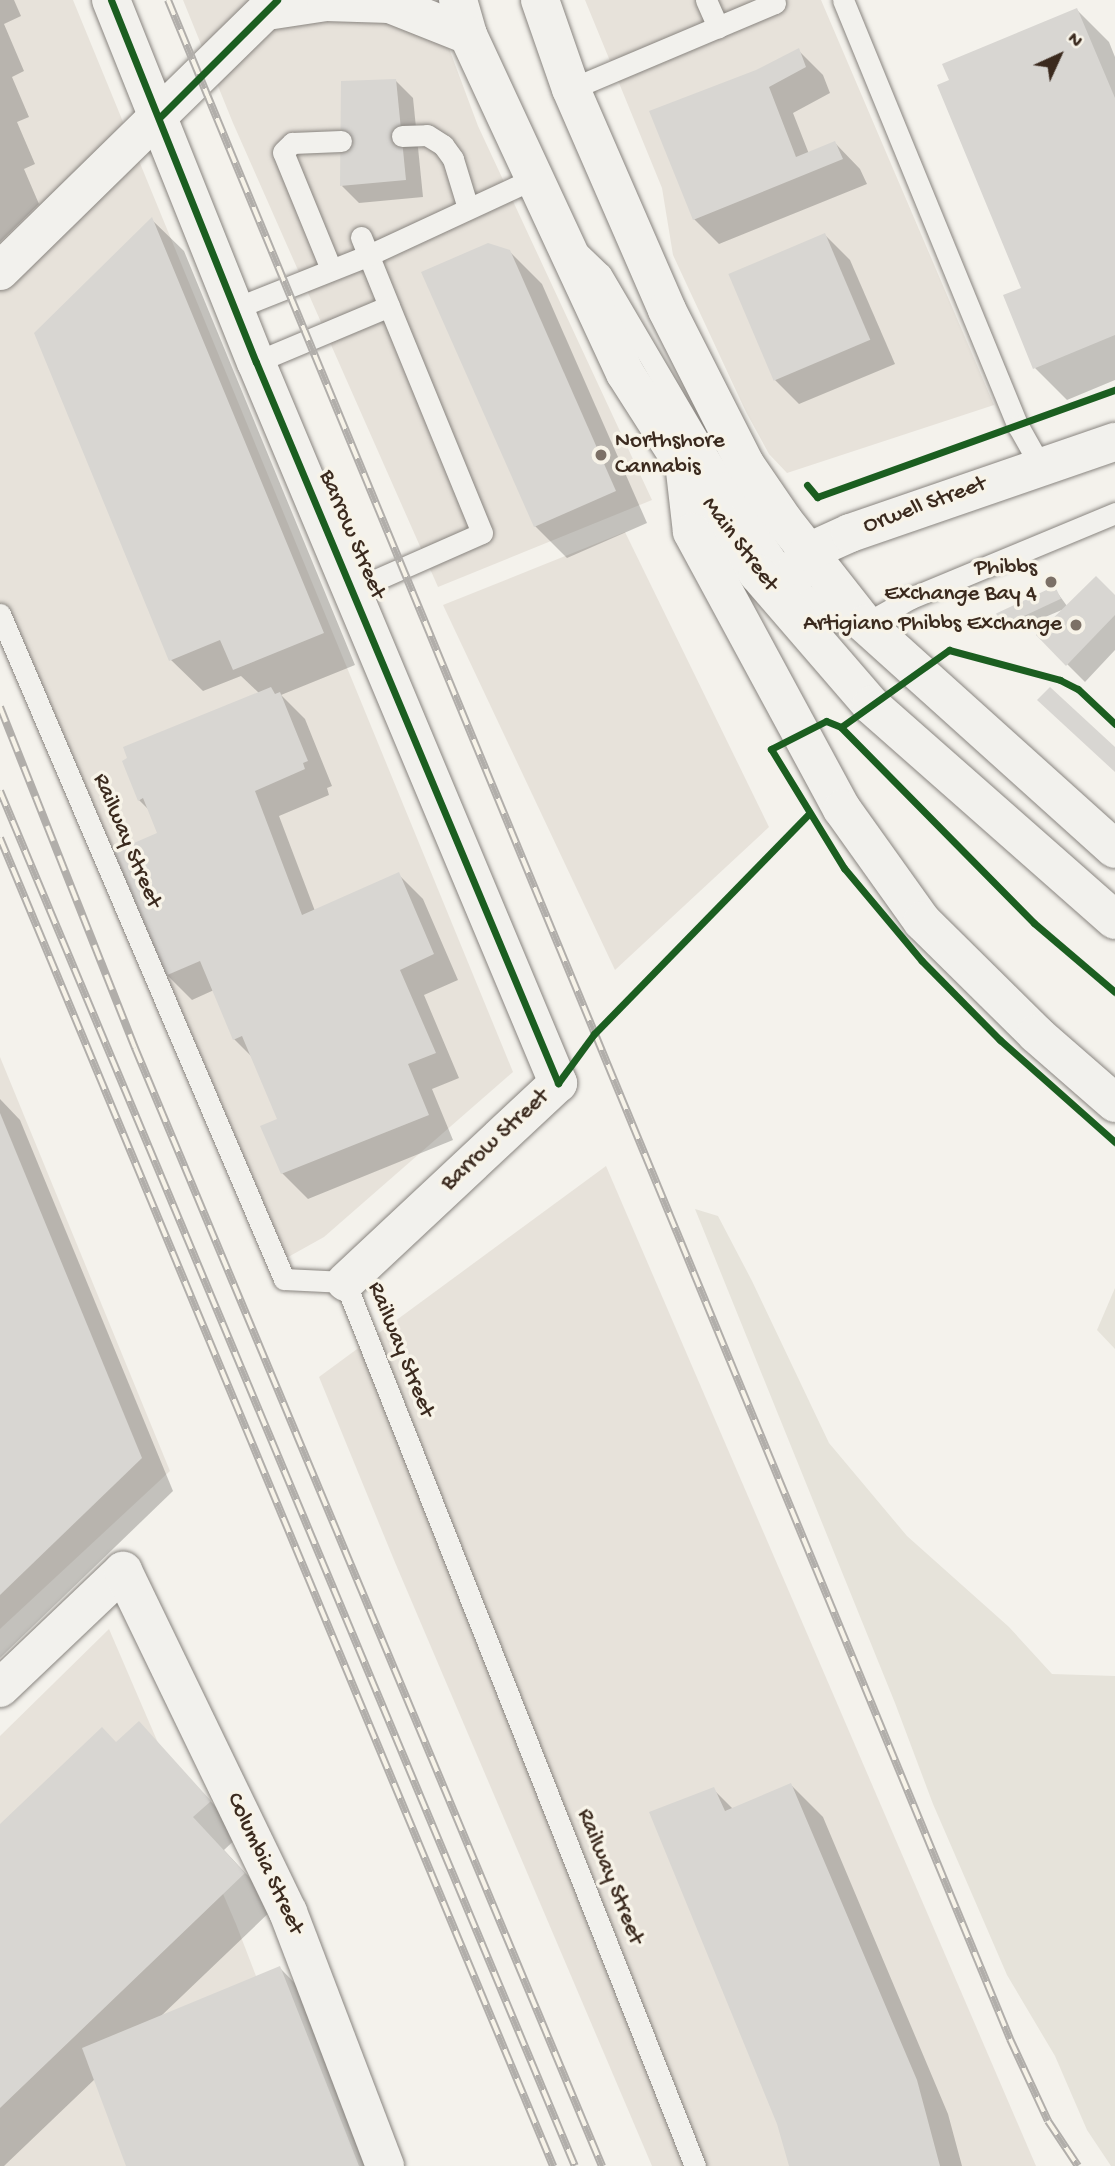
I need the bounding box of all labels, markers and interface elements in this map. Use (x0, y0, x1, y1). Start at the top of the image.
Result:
north arrow (1024, 21, 1094, 91)
text: N (1062, 28, 1087, 53)
place label: Northshore Cannabis (615, 428, 725, 482)
marker: Northshore Cannabis (593, 447, 609, 463)
street label: Barrow Street (311, 466, 391, 604)
street label: Orwell Street (860, 471, 990, 541)
street label: Main Street (694, 492, 784, 598)
place label: Phibbs Exchange Bay 4 (884, 555, 1037, 609)
marker: Phibbs Exchange Bay 4 (1043, 574, 1059, 590)
place label: Artigiano Phibbs Exchange (803, 611, 1062, 639)
marker: Artigiano Phibbs Exchange (1068, 617, 1084, 633)
street label: Railway Street (85, 770, 167, 912)
street label: Barrow Street (436, 1084, 556, 1198)
street label: Railway Street (360, 1278, 440, 1422)
street label: Columbia Street (219, 1789, 309, 1939)
street label: Railway Street (569, 1805, 649, 1949)

